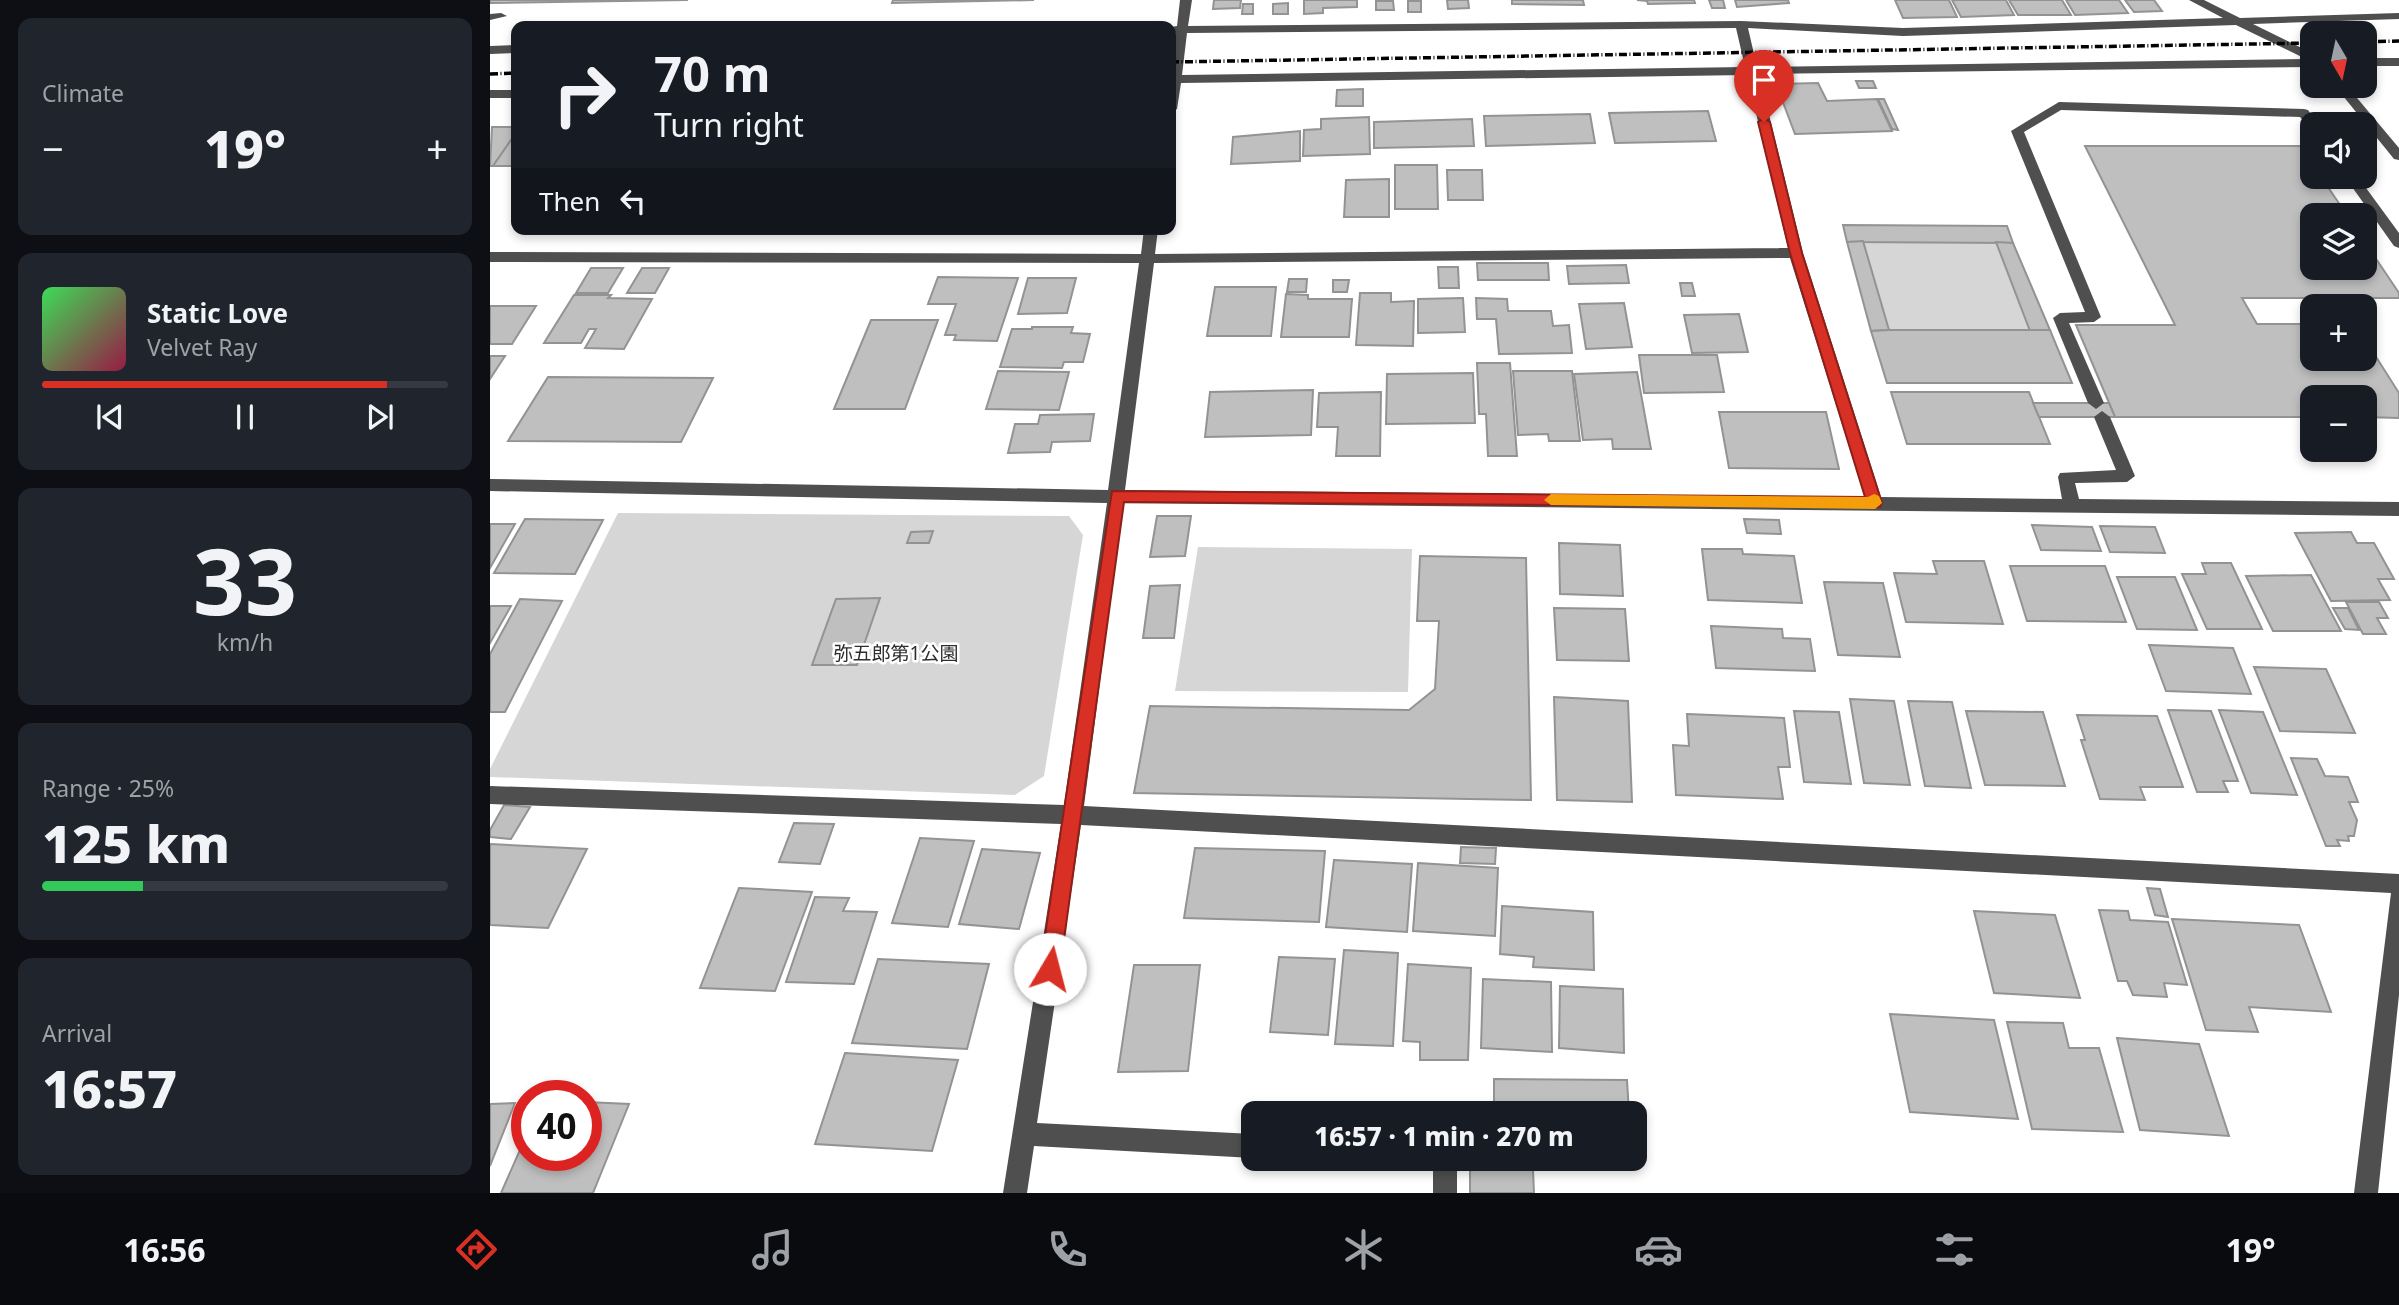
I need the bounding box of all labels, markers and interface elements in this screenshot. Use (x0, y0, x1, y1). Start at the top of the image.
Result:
north arrow (2300, 21, 2376, 98)
map controls (2300, 21, 2377, 462)
text: 70 m (654, 40, 771, 106)
icon: right (539, 49, 630, 140)
pin (1734, 50, 1794, 122)
icon: arrive (1745, 61, 1783, 99)
text: Climate (42, 77, 124, 109)
text: Turn right (654, 103, 804, 146)
text: 19° (204, 112, 286, 183)
button: sound (2300, 112, 2377, 189)
text: − (42, 122, 64, 174)
text: + (426, 122, 448, 174)
icon: left (614, 182, 652, 220)
text: Then (539, 183, 600, 219)
button: layers (2300, 203, 2377, 280)
button: + (2300, 294, 2377, 371)
text: Static Love (147, 295, 288, 331)
text: Velvet Ray (147, 331, 257, 363)
button: − (2300, 385, 2377, 462)
icon: previous (91, 398, 129, 436)
icon: pause (226, 398, 264, 436)
icon: next (361, 398, 399, 436)
text: 33 (193, 518, 297, 642)
text: km/h (217, 626, 273, 658)
park label: 弥五郎第1公園 (834, 640, 958, 666)
text: Range · 25% (42, 772, 174, 804)
text: 125 km (42, 807, 230, 878)
position arrow (1013, 932, 1087, 1006)
text: Arrival (42, 1017, 112, 1049)
text: 16:57 (42, 1052, 177, 1123)
speed limit sign: 40 (511, 1080, 602, 1171)
text: 16:57 · 1 min · 270 m (1314, 1118, 1574, 1154)
icon: directions (452, 1225, 501, 1274)
icon: music (748, 1225, 797, 1274)
icon: phone (1043, 1225, 1092, 1274)
icon: climate (1339, 1225, 1388, 1274)
icon: car (1634, 1225, 1683, 1274)
icon: filters (1930, 1225, 1979, 1274)
text: 16:56 (123, 1228, 206, 1271)
text: 19° (2225, 1228, 2276, 1271)

